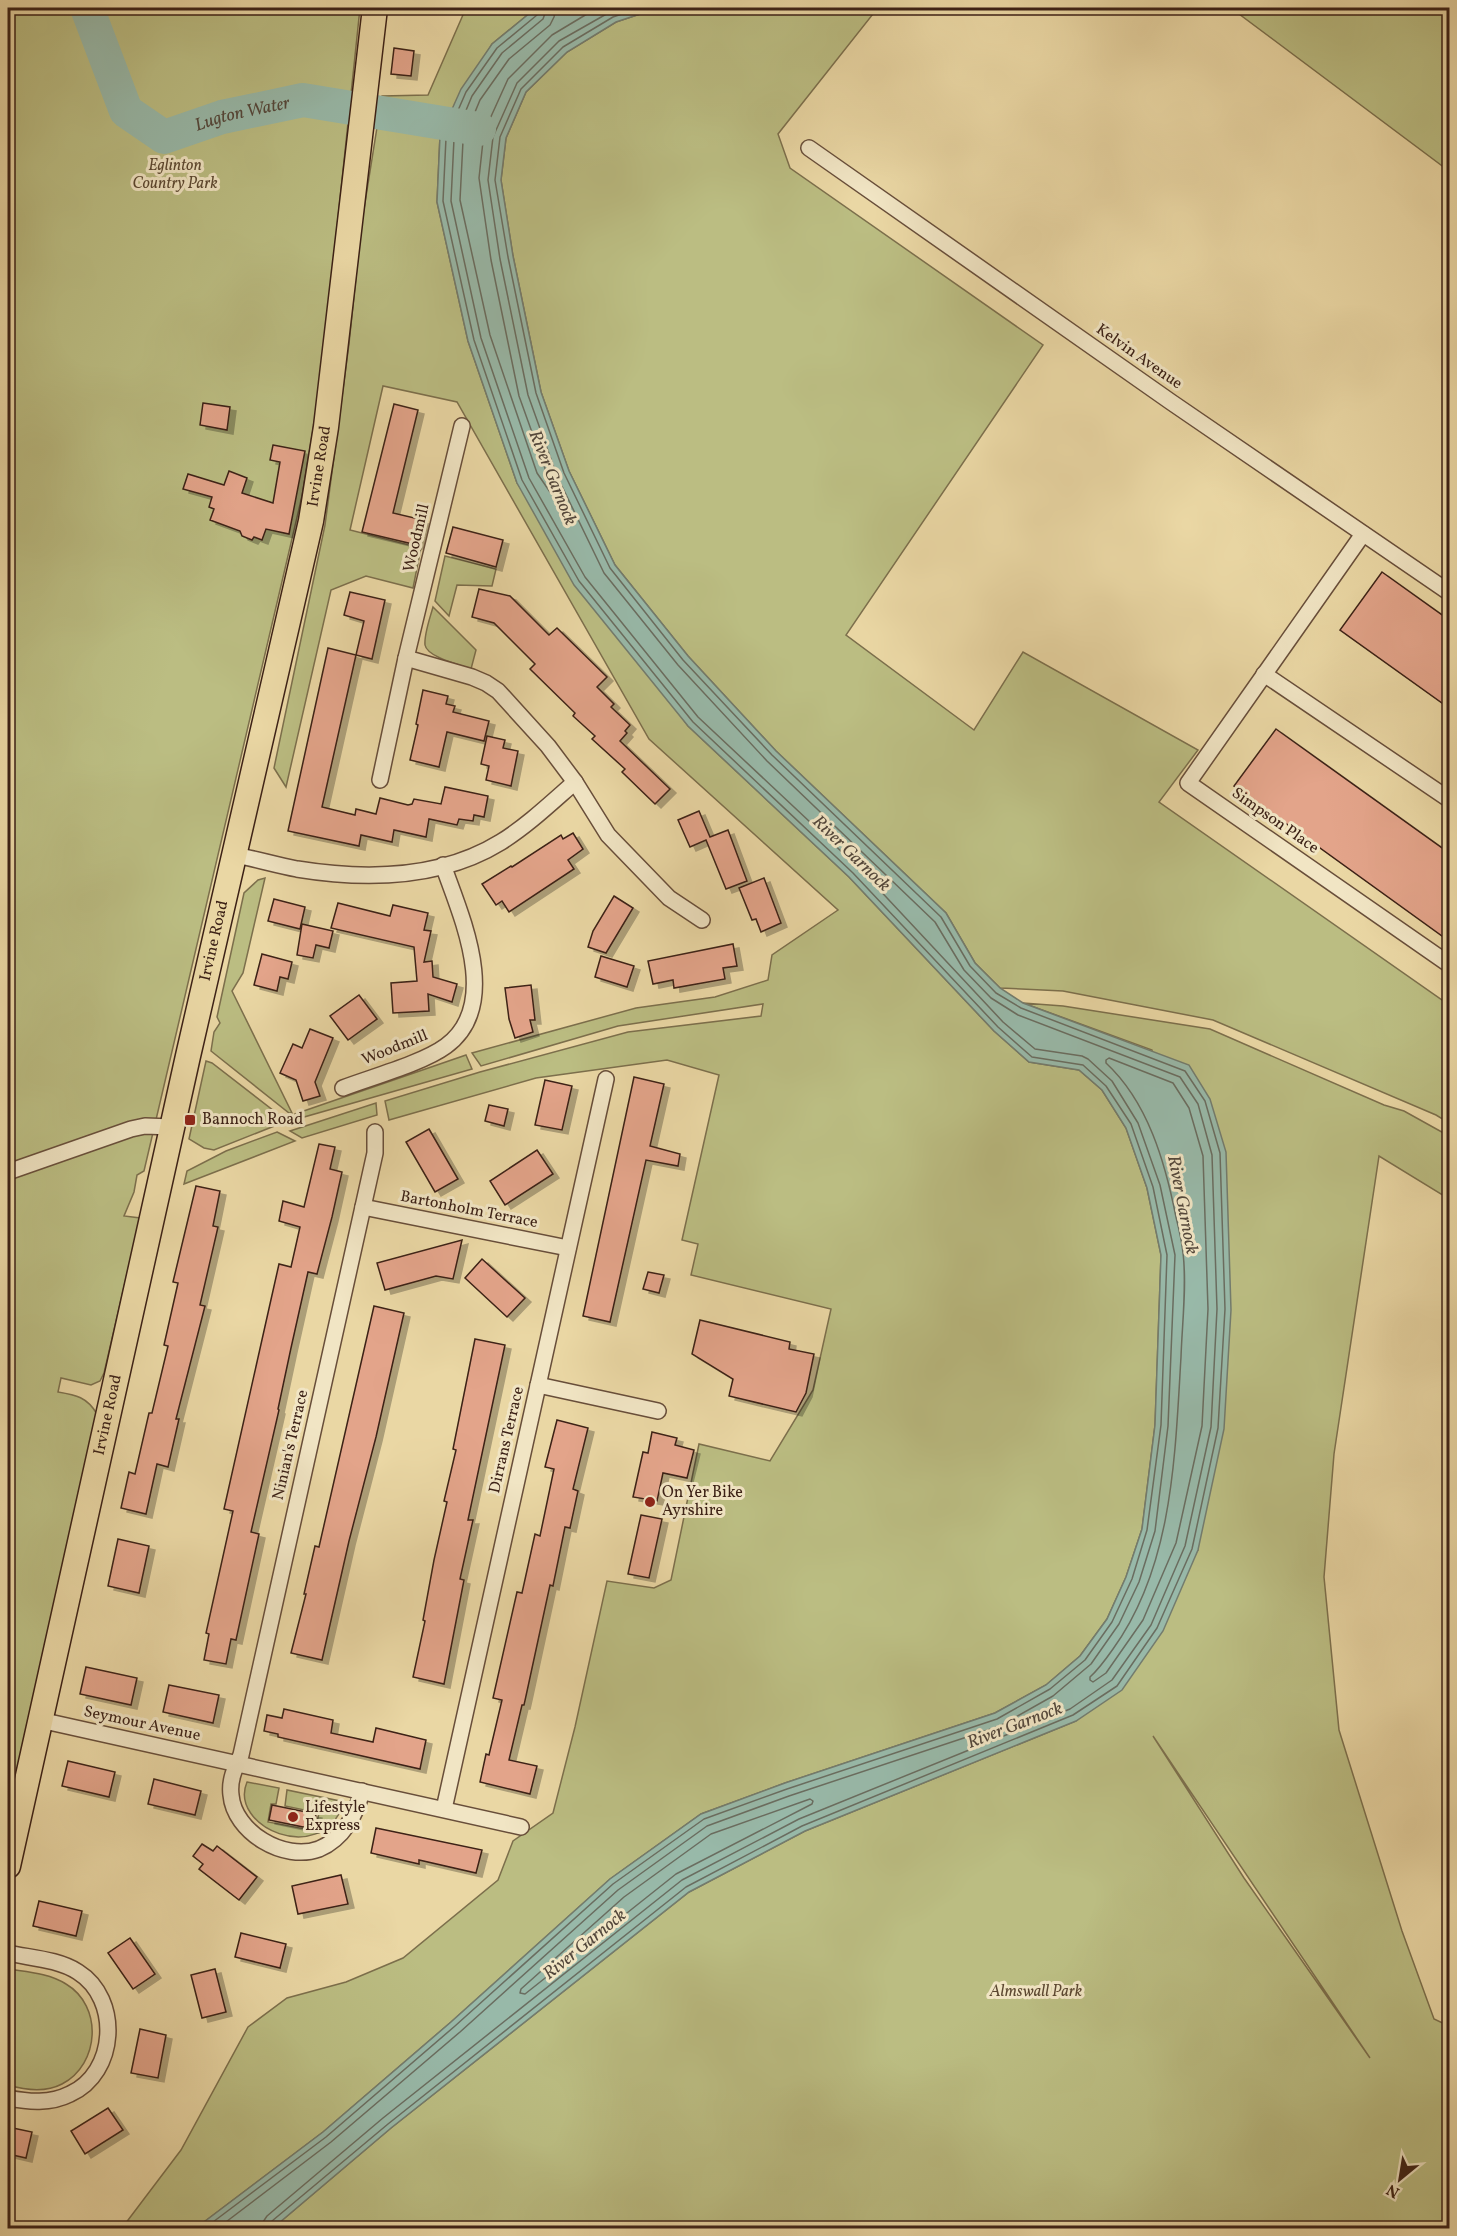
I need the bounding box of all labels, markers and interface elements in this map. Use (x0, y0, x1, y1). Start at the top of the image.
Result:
water label: Lugton Water (191, 91, 292, 138)
park label: Eglinton Country Park (132, 155, 218, 195)
street label: Kelvin Avenue (1091, 319, 1187, 395)
street label: Irvine Road (302, 424, 337, 509)
water label: River Garnock (522, 427, 582, 529)
street label: Woodmill (398, 502, 436, 574)
street label: Simpson Place (1227, 783, 1323, 859)
water label: River Garnock (806, 810, 896, 898)
street label: Irvine Road (195, 898, 234, 983)
street label: Woodmill (359, 1025, 431, 1071)
place label: Bannoch Road (202, 1109, 303, 1131)
marker: Bannoch Road (183, 1113, 197, 1127)
water label: River Garnock (1160, 1153, 1204, 1257)
street label: Bartonholm Terrace (398, 1186, 540, 1234)
street label: Irvine Road (89, 1373, 128, 1457)
street label: Dirrans Terrace (484, 1384, 530, 1496)
street label: Ninian's Terrace (268, 1388, 314, 1502)
place label: On Yer Bike Ayrshire (662, 1482, 743, 1522)
marker: On Yer Bike Ayrshire (643, 1495, 657, 1509)
water label: River Garnock (964, 1696, 1066, 1756)
street label: Seymour Avenue (82, 1701, 202, 1747)
place label: Lifestyle Express (305, 1797, 365, 1837)
marker: Lifestyle Express (286, 1810, 300, 1824)
water label: River Garnock (538, 1904, 632, 1986)
park label: Almswall Park (989, 1981, 1083, 2003)
north arrow (1370, 2149, 1430, 2209)
text: N (1383, 2178, 1404, 2203)

